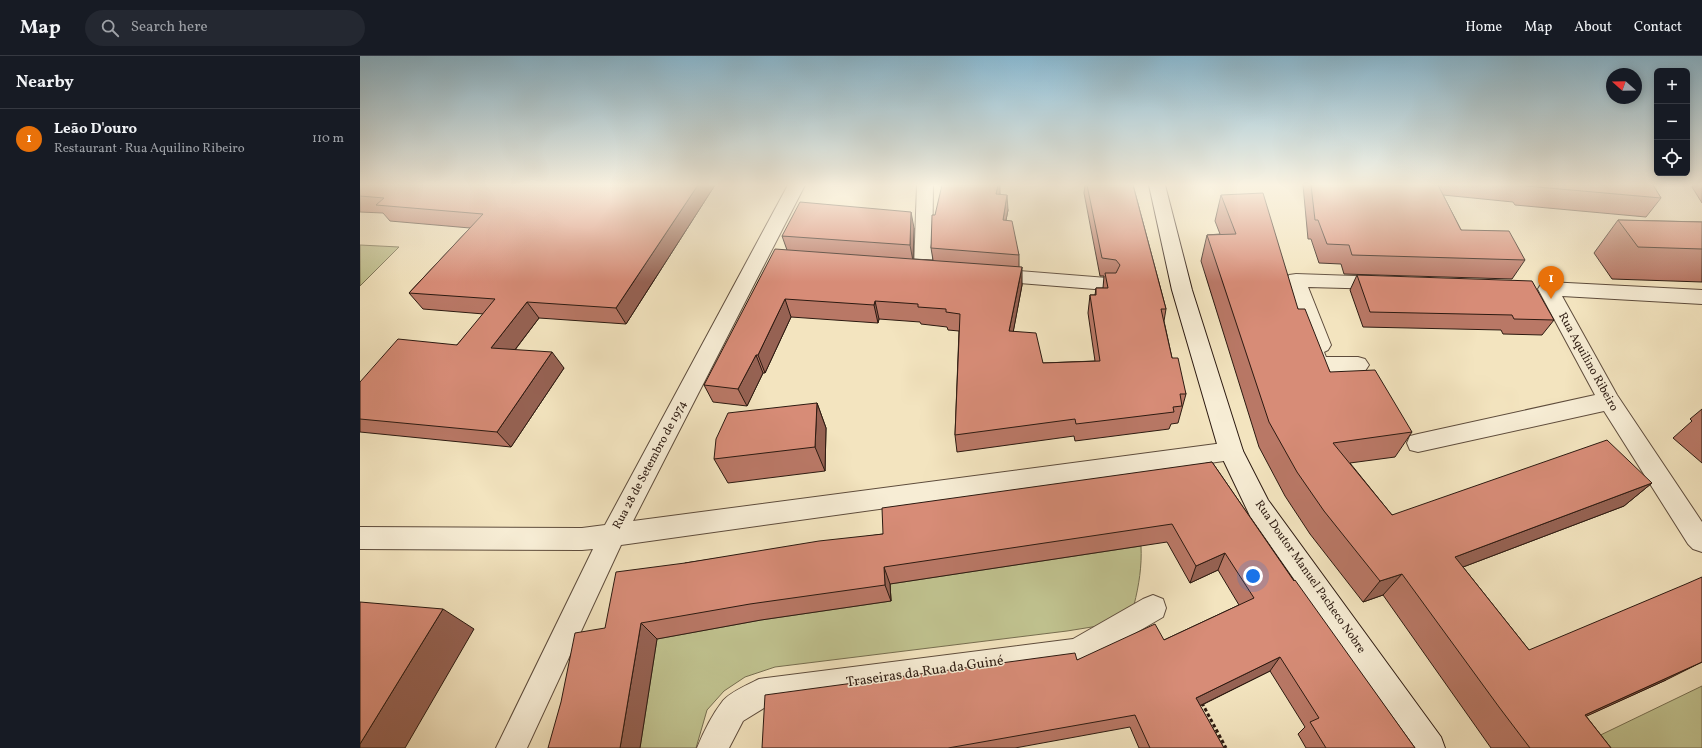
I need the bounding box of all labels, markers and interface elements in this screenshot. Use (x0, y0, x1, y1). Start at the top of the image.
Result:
search box (85, 10, 365, 46)
text: Map (20, 15, 61, 41)
icon: search (99, 17, 121, 39)
text: Search here (131, 17, 208, 38)
text: Home (1465, 18, 1502, 37)
text: Map (1524, 18, 1552, 37)
text: About (1574, 18, 1612, 37)
text: Contact (1634, 18, 1682, 37)
north arrow (1606, 68, 1642, 104)
map controls (1654, 68, 1690, 176)
button: + (1654, 68, 1690, 104)
text: Nearby (16, 71, 74, 94)
button: − (1654, 104, 1690, 140)
text: Leão D'ouro (54, 119, 137, 140)
text: 1 (26, 130, 32, 148)
text: 110 m (312, 130, 344, 148)
text: Restaurant · Rua Aquilino Ribeiro (54, 140, 245, 158)
button: locate (1654, 140, 1690, 176)
pin: 1 (1538, 266, 1564, 299)
street label: Rua Aquilino Ribeiro (1554, 310, 1622, 414)
street label: Rua 28 de Setembro de 1974 (609, 398, 691, 532)
street label: Rua Doutor Manuel Pacheco Nobre (1251, 497, 1369, 657)
your location (1243, 566, 1263, 586)
street label: Traseiras da Rua da Guiné (845, 651, 1005, 692)

